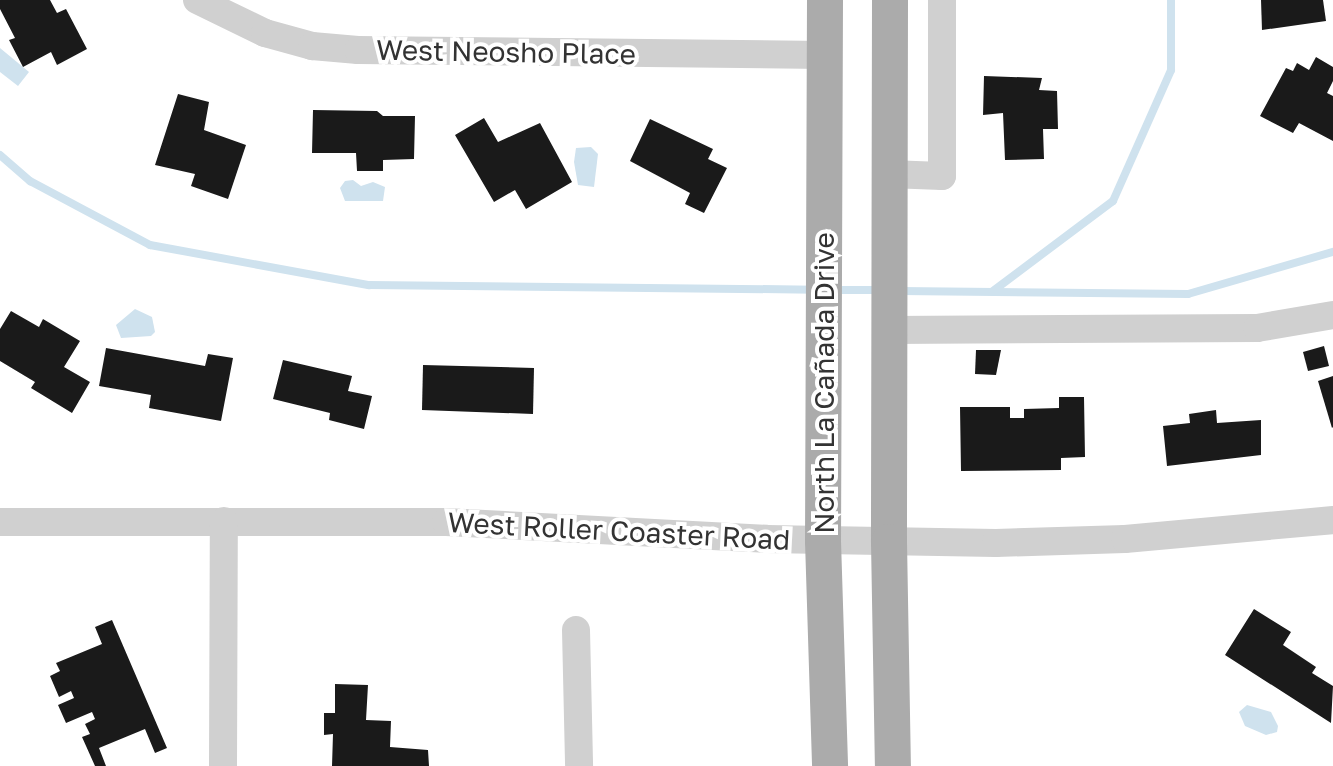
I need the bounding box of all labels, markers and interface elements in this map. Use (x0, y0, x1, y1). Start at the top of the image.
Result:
street label: West Neosho Place (376, 33, 636, 71)
street label: North La Cañada Drive (807, 232, 841, 534)
street label: West Roller Coaster Road (447, 505, 791, 557)

